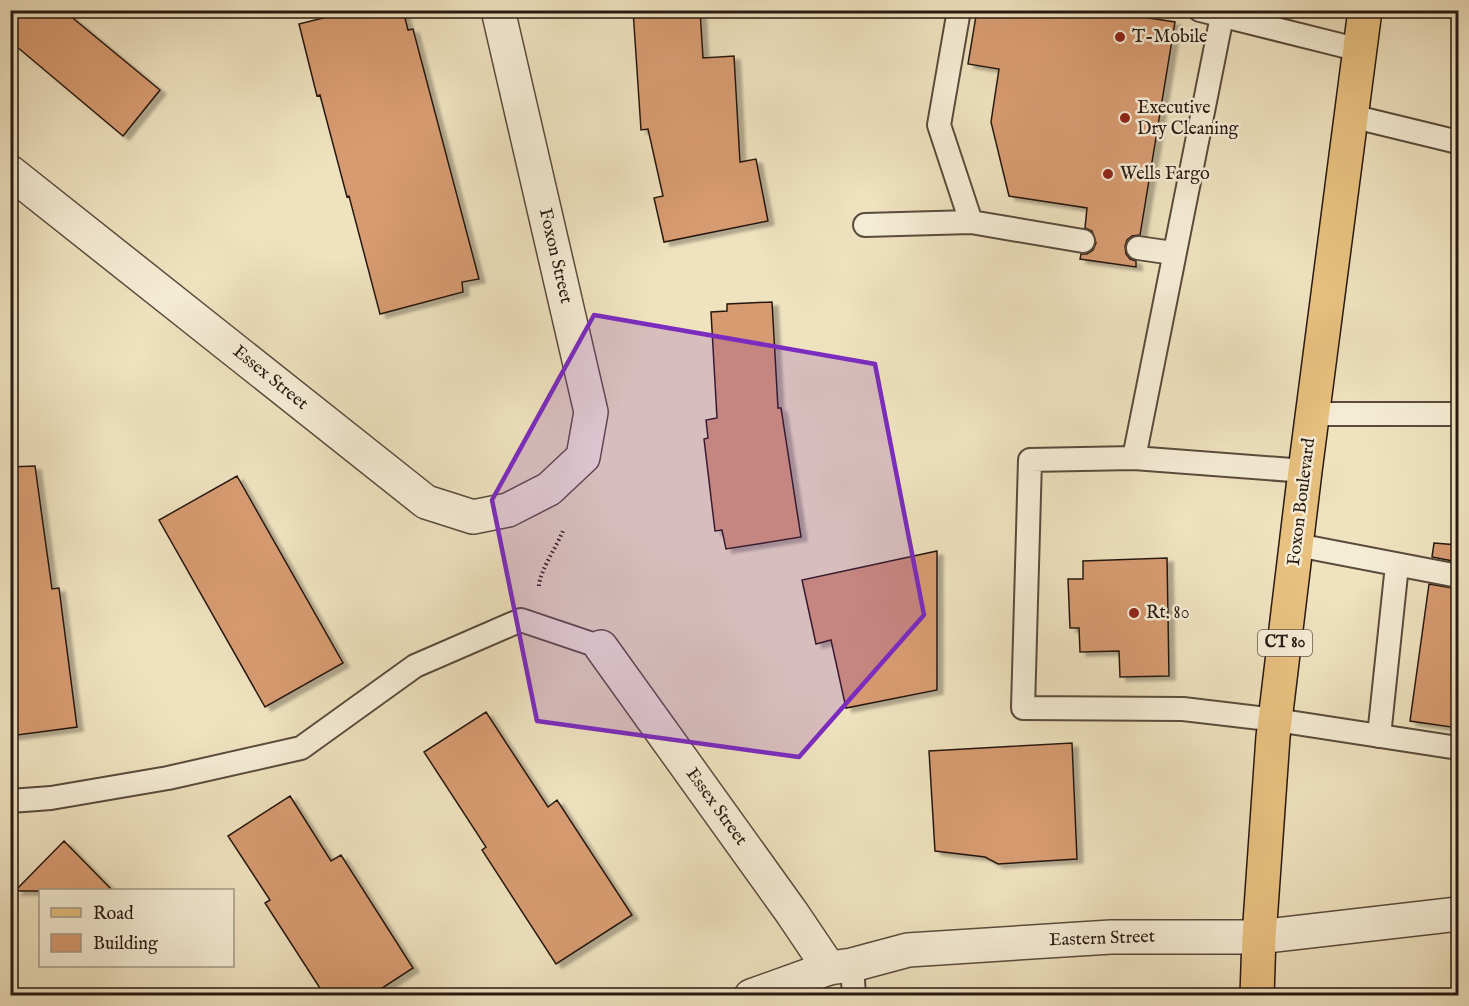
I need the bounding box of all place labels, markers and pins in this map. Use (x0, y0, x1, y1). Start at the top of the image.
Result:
place label: T-Mobile (1132, 26, 1207, 49)
marker: T-Mobile (1113, 30, 1127, 44)
place label: Executive Dry Cleaning (1137, 97, 1239, 141)
marker: Executive Dry Cleaning (1118, 111, 1132, 125)
place label: Wells Fargo (1120, 163, 1210, 186)
marker: Wells Fargo (1101, 167, 1115, 181)
place label: Rt. 80 (1146, 602, 1189, 625)
marker: Rt. 80 (1127, 606, 1141, 620)

